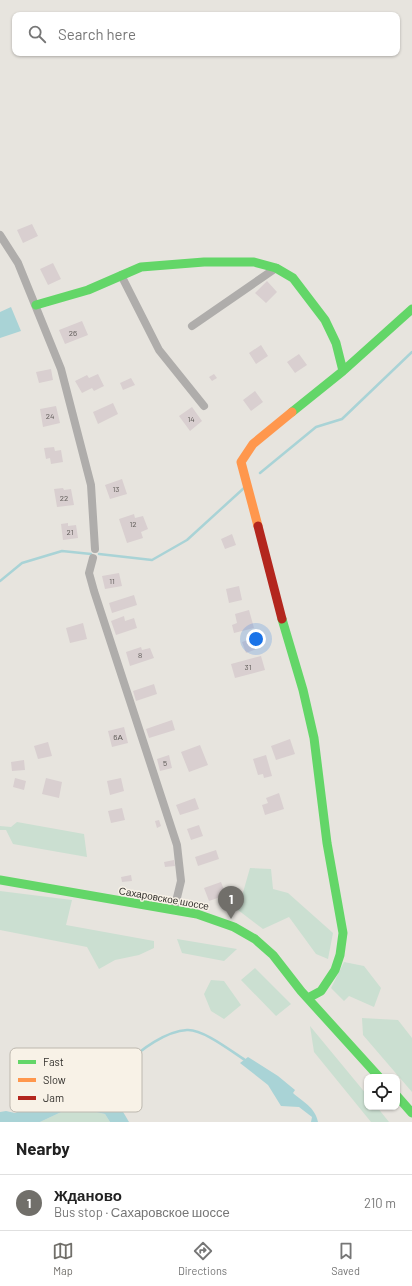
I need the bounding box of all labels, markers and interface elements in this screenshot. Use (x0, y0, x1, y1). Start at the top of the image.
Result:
search box (12, 12, 400, 56)
icon: search (26, 23, 48, 45)
text: Search here (58, 25, 136, 43)
house number: 26 (69, 328, 77, 338)
house number: 24 (46, 411, 54, 421)
house number: 14 (187, 414, 195, 424)
house number: 13 (113, 484, 119, 494)
house number: 22 (60, 493, 68, 503)
house number: 12 (129, 519, 137, 529)
house number: 21 (67, 527, 74, 537)
house number: 11 (109, 576, 115, 586)
your location (246, 629, 266, 649)
house number: 8 (138, 650, 142, 660)
house number: 31 (245, 662, 252, 672)
house number: 6А (113, 732, 123, 742)
house number: 5 (163, 758, 167, 768)
street label: Сахаровское шоссе (118, 884, 210, 912)
pin: 1 (218, 886, 244, 919)
legend (10, 1048, 142, 1112)
text: Fast (43, 1055, 64, 1068)
text: Slow (43, 1073, 66, 1086)
map controls (364, 1074, 400, 1110)
button: locate (364, 1074, 400, 1110)
text: Jam (43, 1091, 64, 1104)
text: Nearby (16, 1138, 70, 1158)
text: Жданово (54, 1186, 122, 1204)
text: 1 (27, 1195, 31, 1211)
text: 210 m (364, 1195, 396, 1211)
text: Bus stop · Сахаровское шоссе (54, 1204, 230, 1220)
tab: Map (52, 1240, 74, 1277)
tab: Directions (178, 1240, 227, 1277)
tab: Saved (331, 1240, 360, 1277)

